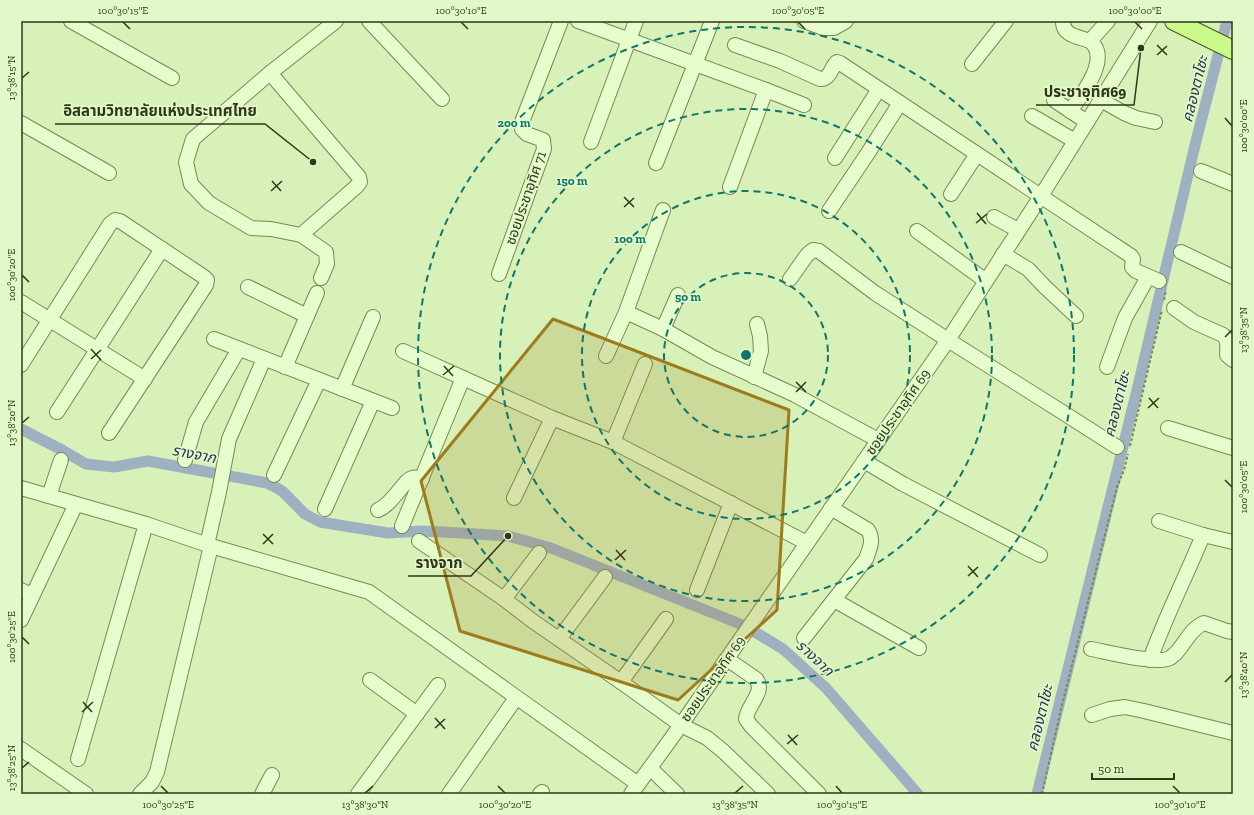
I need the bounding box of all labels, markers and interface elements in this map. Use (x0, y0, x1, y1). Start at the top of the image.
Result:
text: 100°30'15"E (98, 5, 148, 17)
text: 100°30'10"E (435, 5, 487, 17)
text: 100°30'05"E (772, 5, 824, 17)
text: 100°30'00"E (1109, 5, 1162, 17)
water label: คลองตาโซะ (1178, 52, 1212, 124)
text: 13°38'15"N (6, 55, 18, 100)
callout: ประชาอุทิศ69 (1036, 78, 1134, 105)
text: ประชาอุทิศ69 (1044, 83, 1126, 101)
callout: อิสลามวิทยาลัยแห่งประเทศไทย (55, 97, 265, 124)
text: 100°30'00"E (1238, 99, 1250, 153)
text: อิสลามวิทยาลัยแห่งประเทศไทย (63, 102, 257, 120)
text: 200 m (497, 116, 531, 130)
street label: ซอยประชาอุทิศ 71 (502, 148, 550, 247)
text: 150 m (557, 174, 588, 188)
text: 100 m (614, 232, 646, 246)
text: 100°30'20"E (6, 249, 18, 301)
text: 50 m (675, 290, 701, 304)
text: 13°38'35"N (1238, 306, 1250, 353)
centre of rings (739, 348, 753, 362)
street label: ซอยประชาอุทิศ 69 (862, 366, 934, 458)
water label: คลองตาโซะ (1100, 367, 1134, 439)
text: 13°38'20"N (6, 399, 18, 446)
water label: รางจาก (170, 441, 219, 467)
text: 100°30'05"E (1238, 461, 1250, 513)
callout: รางจาก (408, 549, 471, 576)
text: รางจาก (415, 554, 463, 572)
text: 100°30'25"E (6, 611, 18, 663)
street label: ซอยประชาอุทิศ 69 (677, 633, 749, 725)
water label: รางจาก (793, 636, 838, 680)
text: 13°38'40"N (1238, 651, 1250, 698)
water label: คลองตาโซะ (1023, 681, 1057, 753)
text: 13°38'25"N (6, 744, 18, 791)
scale bar (1092, 755, 1174, 781)
text: 50 m (1098, 762, 1125, 776)
text: 100°30'25"E (142, 799, 194, 811)
text: 13°38'30"N (342, 799, 389, 811)
text: 100°30'20"E (479, 799, 531, 811)
text: 13°38'35"N (712, 799, 759, 811)
text: 100°30'15"E (817, 799, 867, 811)
text: 100°30'10"E (1154, 799, 1206, 811)

